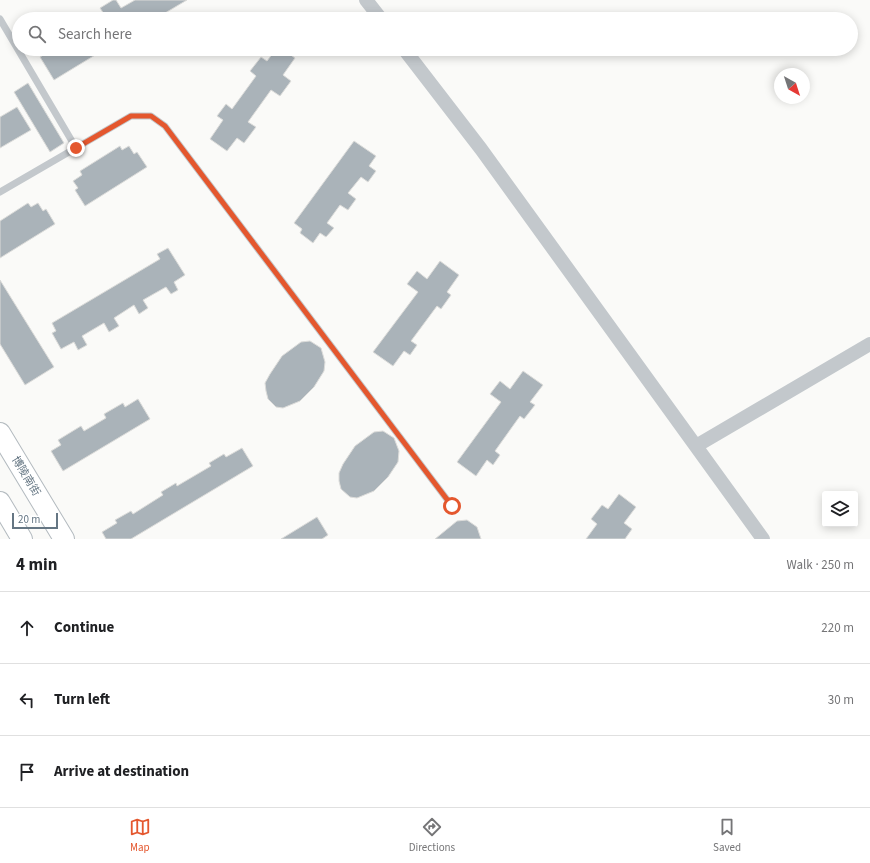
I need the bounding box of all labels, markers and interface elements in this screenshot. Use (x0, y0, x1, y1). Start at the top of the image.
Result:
search box (12, 12, 858, 56)
icon: search (26, 23, 48, 45)
text: Search here (58, 24, 132, 45)
north arrow (774, 68, 810, 104)
route end (67, 139, 85, 157)
street label: 博陵南街 (8, 453, 44, 499)
map controls (822, 491, 858, 527)
button: layers (822, 491, 858, 527)
route start (443, 497, 461, 515)
scale bar (12, 511, 58, 530)
text: 20 m (18, 512, 40, 527)
text: 4 min (16, 553, 57, 577)
text: Walk · 250 m (786, 556, 854, 574)
icon: ahead (16, 617, 38, 639)
text: Continue (54, 617, 114, 638)
text: 220 m (821, 619, 854, 637)
icon: left (16, 689, 38, 711)
text: Turn left (54, 689, 110, 710)
text: 30 m (828, 691, 854, 709)
icon: arrive (16, 761, 38, 783)
text: Arrive at destination (54, 761, 189, 782)
tab: Map (129, 816, 151, 855)
tab: Directions (409, 816, 455, 855)
tab: Saved (713, 816, 741, 855)

